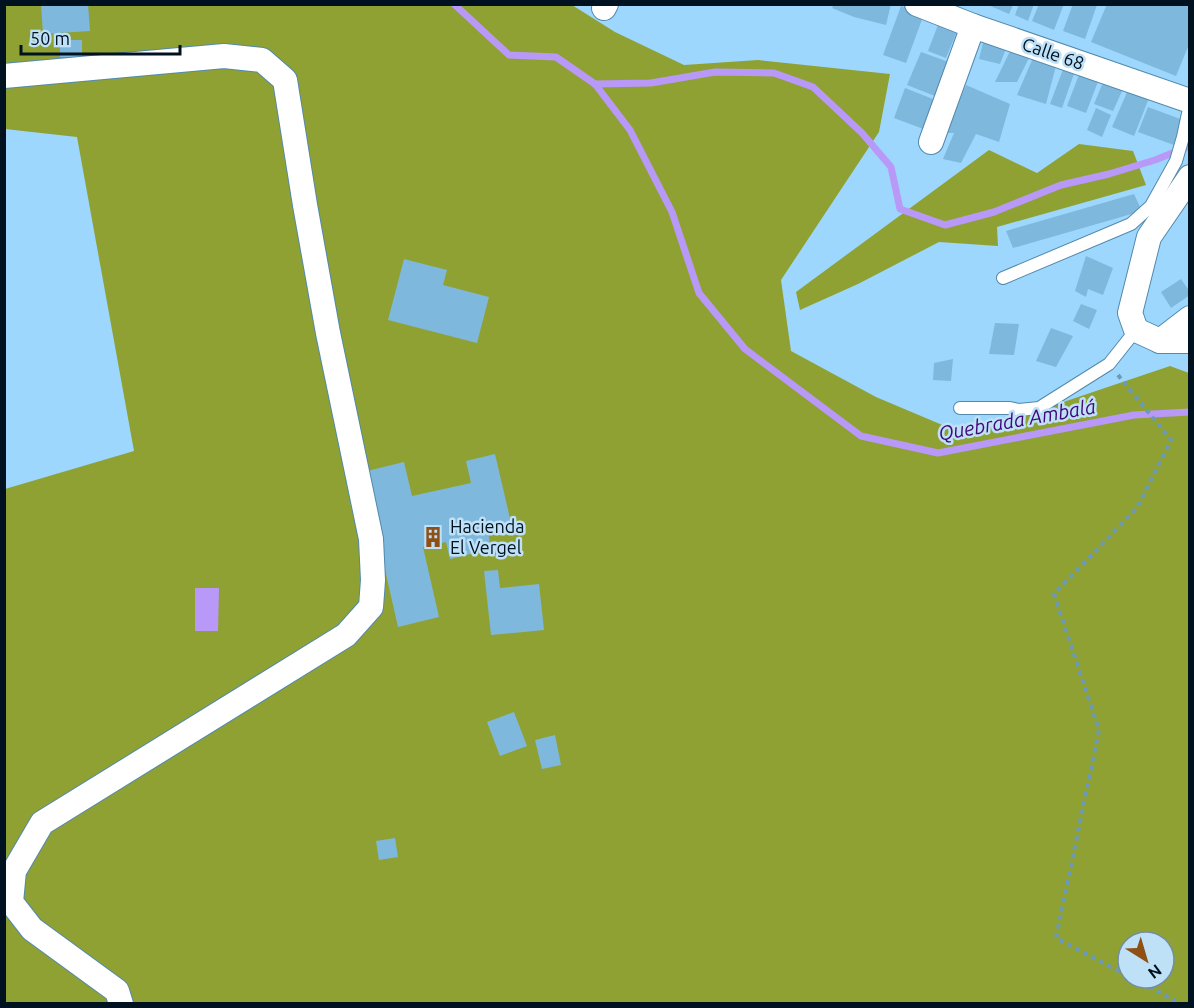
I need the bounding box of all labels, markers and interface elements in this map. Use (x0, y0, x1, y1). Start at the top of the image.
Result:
scale bar (21, 18, 180, 56)
text: 50 m (30, 28, 70, 48)
street label: Calle 68 (1020, 33, 1087, 73)
water label: Quebrada Ambalá (936, 394, 1098, 446)
place label: Hacienda El Vergel (450, 516, 525, 557)
building icon: Hacienda El Vergel (421, 525, 445, 549)
north arrow (1116, 930, 1176, 990)
text: N (1145, 961, 1165, 983)

